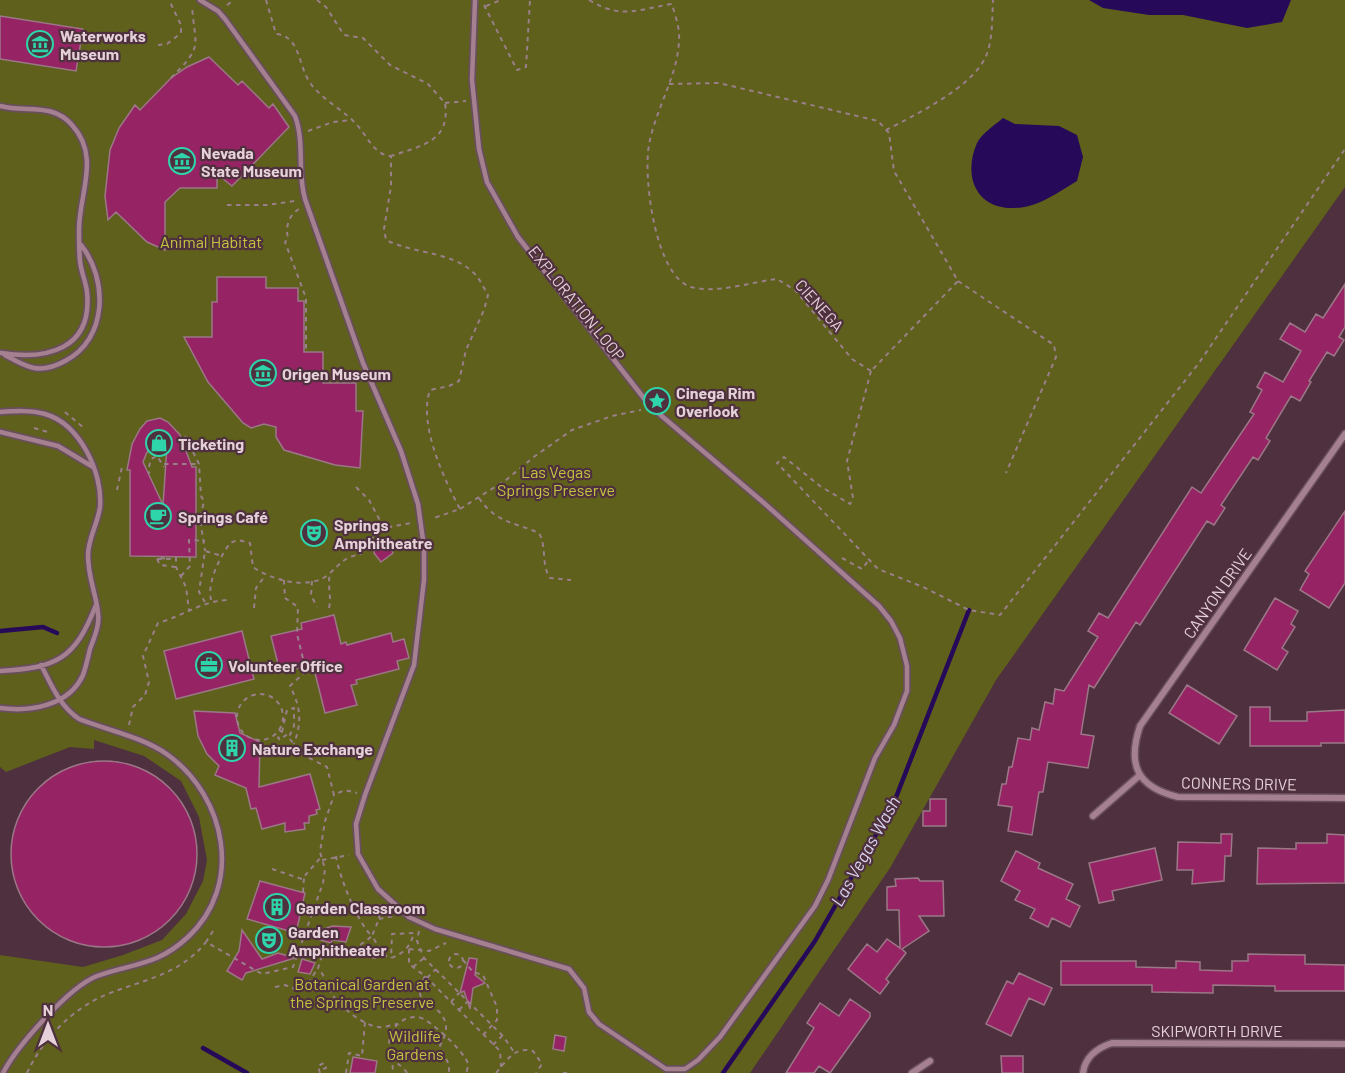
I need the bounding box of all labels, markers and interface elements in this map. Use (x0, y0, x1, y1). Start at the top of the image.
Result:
place label: Waterworks Museum (60, 26, 146, 63)
museum icon: Waterworks Museum (25, 29, 55, 59)
place label: Nevada State Museum (201, 143, 302, 180)
museum icon: Nevada State Museum (167, 146, 197, 176)
park label: Animal Habitat (160, 232, 262, 251)
street label: EXPLORATION LOOP (525, 242, 629, 364)
street label: CIENEGA (792, 275, 848, 335)
museum icon: Origen Museum (248, 358, 278, 388)
place label: Origen Museum (282, 364, 391, 383)
place label: Cinega Rim Overlook (676, 383, 755, 420)
place icon: Cinega Rim Overlook (642, 386, 672, 416)
shop icon: Ticketing (144, 428, 174, 458)
place label: Ticketing (178, 434, 244, 453)
park label: Las Vegas Springs Preserve (497, 462, 615, 499)
cafe icon: Springs Café (143, 501, 173, 531)
place label: Springs Café (178, 507, 268, 526)
place label: Springs Amphitheatre (334, 515, 433, 552)
theatre icon: Springs Amphitheatre (299, 518, 329, 548)
street label: CANYON DRIVE (1179, 544, 1255, 642)
office icon: Volunteer Office (194, 650, 224, 680)
place label: Volunteer Office (228, 656, 343, 675)
building icon: Nature Exchange (217, 733, 247, 763)
place label: Nature Exchange (252, 739, 373, 758)
street label: CONNERS DRIVE (1181, 772, 1297, 794)
water label: Las Vegas Wash (826, 792, 904, 910)
building icon: Garden Classroom (262, 892, 292, 922)
place label: Garden Classroom (296, 898, 425, 917)
place label: Garden Amphitheater (288, 922, 387, 959)
theatre icon: Garden Amphitheater (254, 925, 284, 955)
park label: Botanical Garden at the Springs Preserve (290, 974, 434, 1011)
north arrow (18, 995, 78, 1055)
text: N (43, 1000, 53, 1019)
street label: SKIPWORTH DRIVE (1151, 1021, 1283, 1040)
park label: Wildlife Gardens (386, 1026, 444, 1063)

